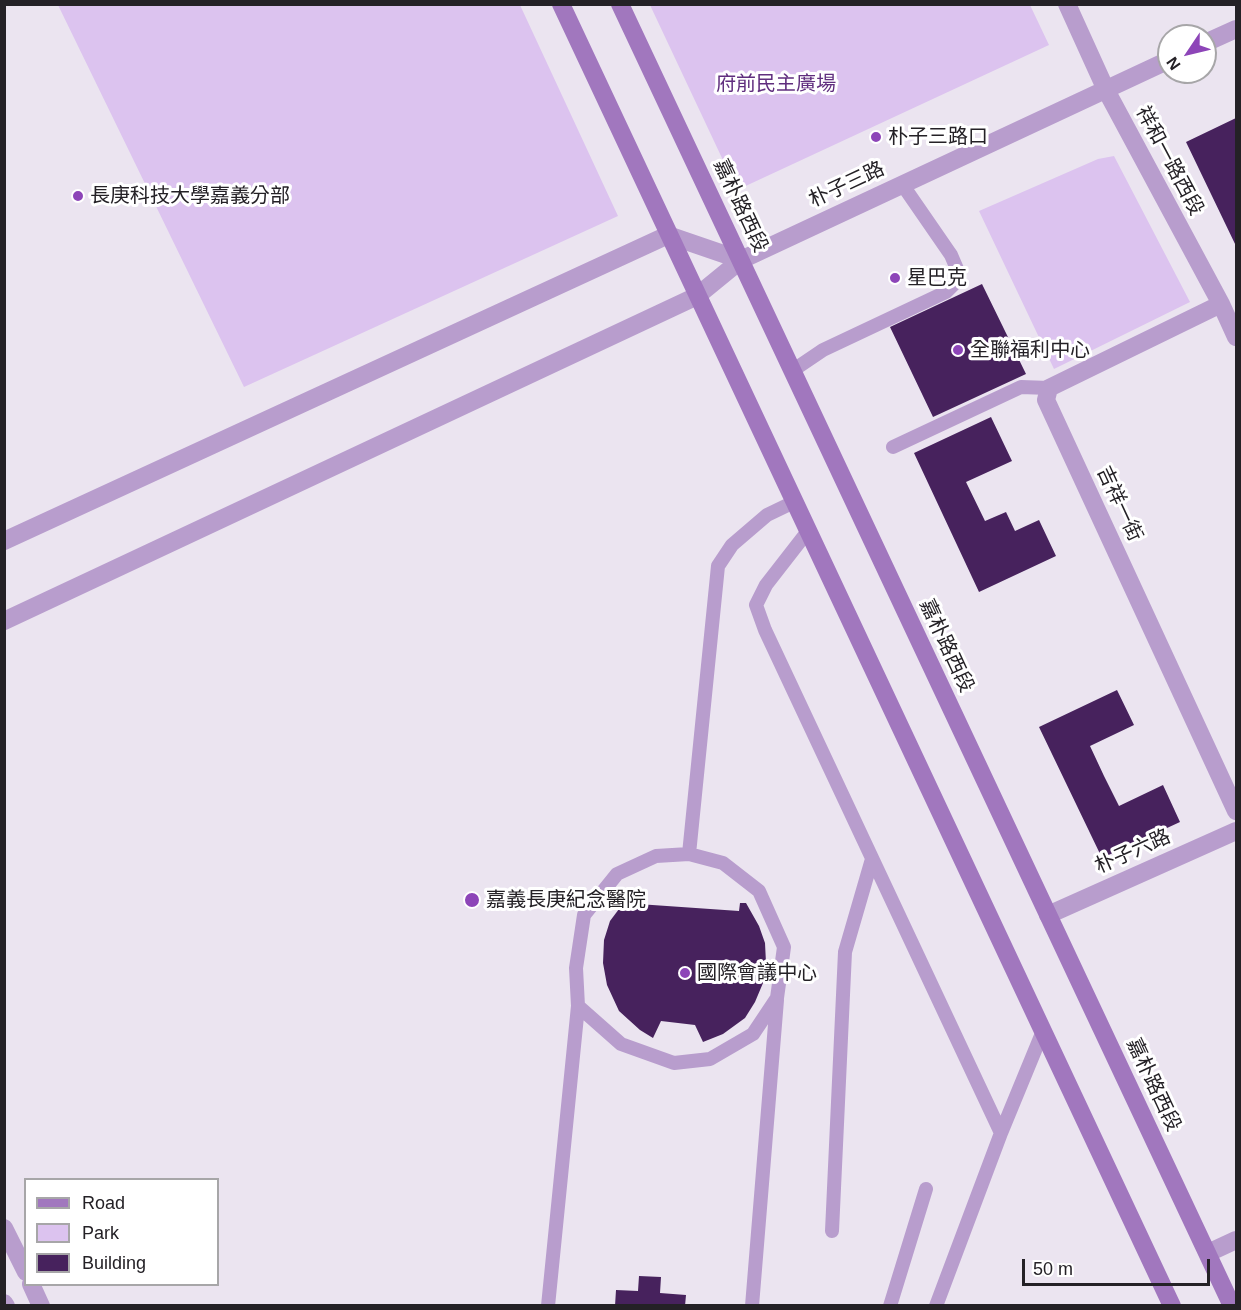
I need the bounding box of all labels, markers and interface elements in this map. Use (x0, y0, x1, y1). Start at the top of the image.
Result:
north arrow (1157, 24, 1217, 84)
text: N (1163, 54, 1184, 73)
park label: 府前民主廣場 (716, 72, 836, 96)
street label: 祥和一路西段 (1130, 102, 1208, 220)
place label: 朴子三路口 (888, 125, 988, 149)
marker: 朴子三路口 (869, 130, 883, 144)
street label: 嘉朴路西段 (708, 156, 772, 256)
street label: 朴子三路 (806, 157, 888, 213)
place label: 長庚科技大學嘉義分部 (90, 184, 290, 208)
marker: 長庚科技大學嘉義分部 (71, 189, 85, 203)
place label: 星巴克 (907, 266, 967, 290)
marker: 星巴克 (888, 271, 902, 285)
place label: 全聯福利中心 (970, 338, 1090, 362)
marker: 全聯福利中心 (951, 343, 965, 357)
street label: 吉祥一街 (1091, 463, 1147, 545)
street label: 嘉朴路西段 (914, 596, 978, 696)
street label: 朴子六路 (1092, 825, 1174, 879)
place label: 嘉義長庚紀念醫院 (486, 888, 646, 912)
marker: 嘉義長庚紀念醫院 (463, 891, 481, 909)
place label: 國際會議中心 (697, 961, 817, 985)
marker: 國際會議中心 (678, 966, 692, 980)
street label: 嘉朴路西段 (1121, 1035, 1185, 1135)
legend (24, 1178, 219, 1286)
text: Road (82, 1193, 125, 1213)
text: Park (82, 1223, 119, 1243)
scale bar (1025, 1247, 1212, 1285)
text: Building (82, 1253, 146, 1273)
text: 50 m (1033, 1259, 1073, 1279)

